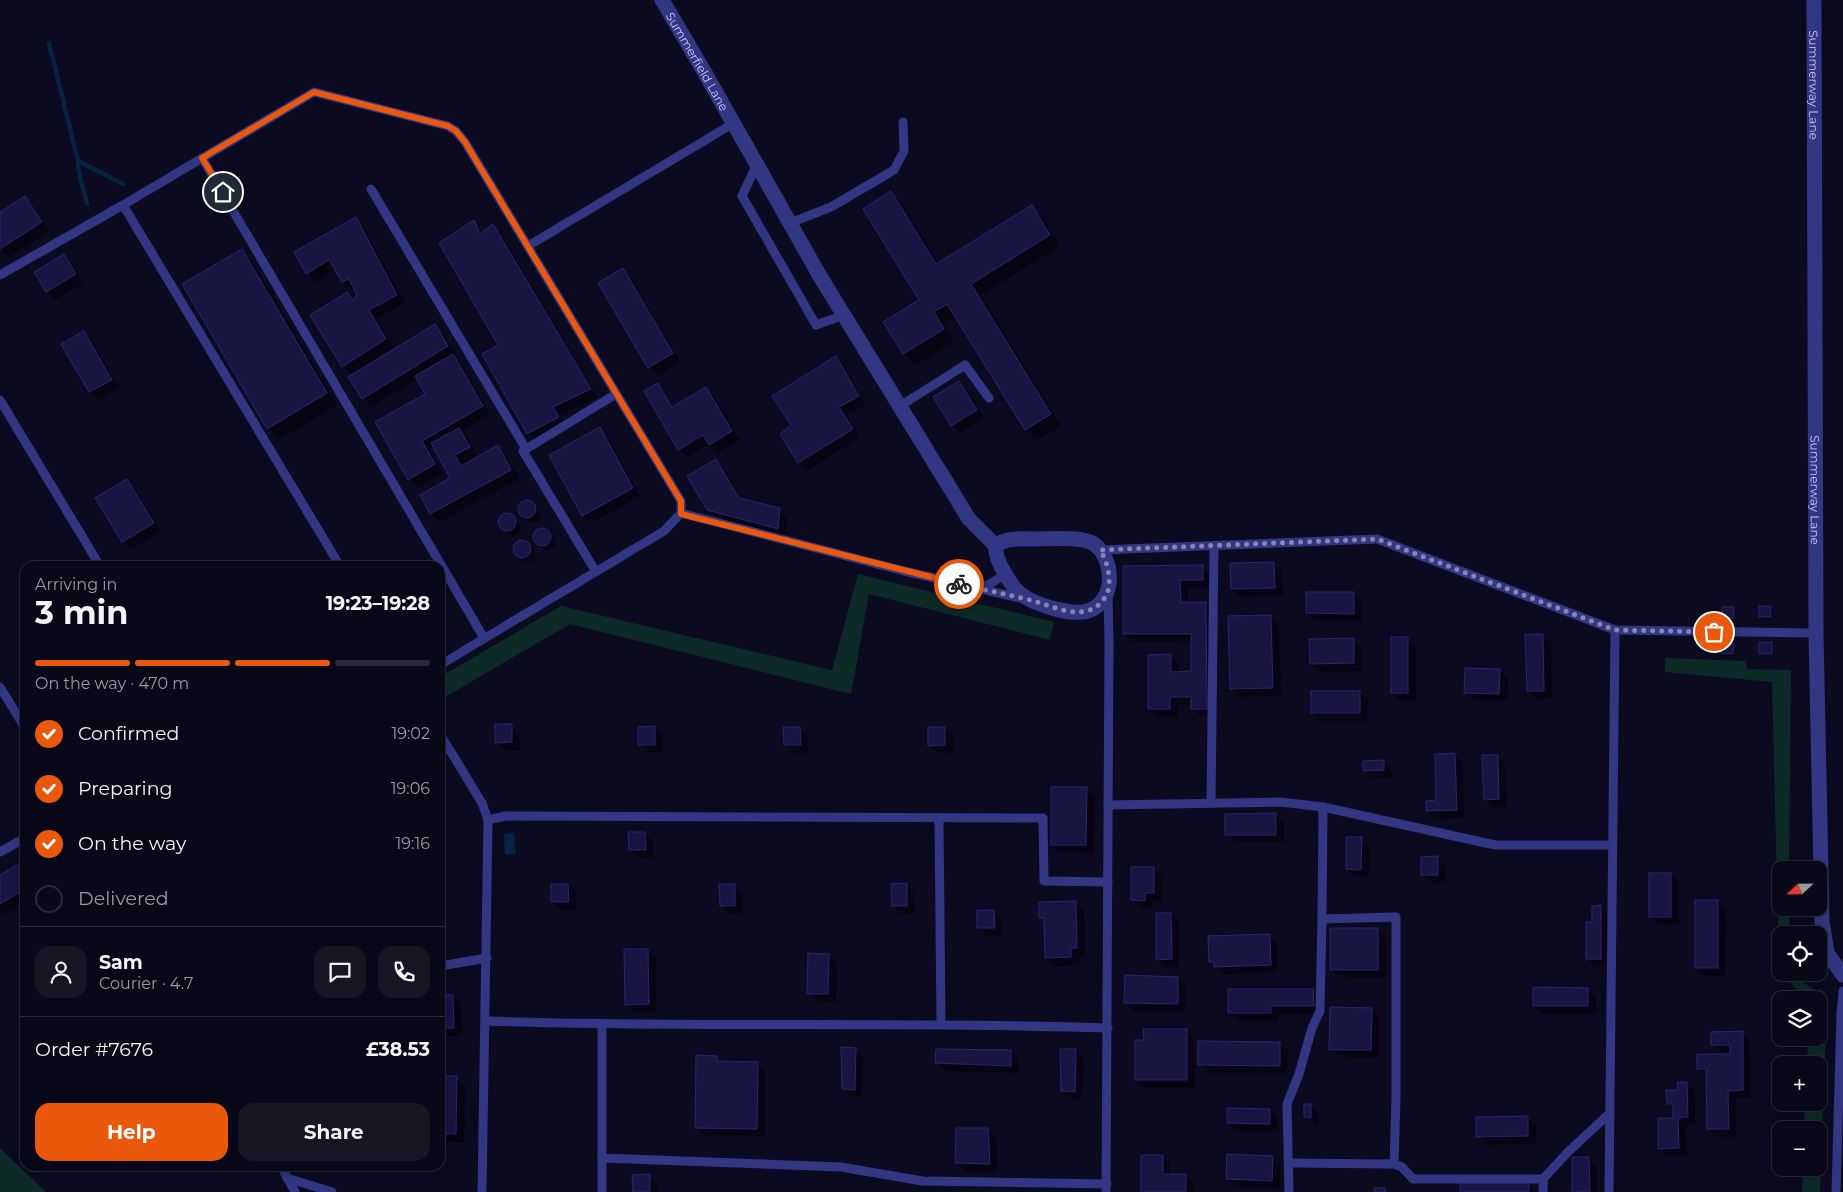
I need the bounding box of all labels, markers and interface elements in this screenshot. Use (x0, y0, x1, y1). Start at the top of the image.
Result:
street label: Summerfield Lane (663, 9, 732, 113)
street label: Summerway Lane (1807, 30, 1822, 140)
pin (202, 171, 244, 213)
icon: home (209, 178, 237, 206)
street label: Summerway Lane (1808, 435, 1823, 545)
courier (934, 559, 984, 609)
icon: bike (945, 570, 973, 598)
text: Arriving in (35, 575, 117, 594)
text: 19:23–19:28 (326, 592, 430, 615)
text: 3 min (35, 593, 128, 632)
pin (1693, 611, 1735, 653)
icon: bag (1700, 618, 1728, 646)
text: On the way · 470 m (35, 674, 189, 693)
icon: check (35, 720, 63, 748)
text: Confirmed (78, 722, 179, 745)
text: 19:02 (391, 724, 430, 743)
icon: check (35, 775, 63, 803)
text: Preparing (78, 777, 173, 800)
text: 19:06 (391, 779, 430, 798)
icon: check (35, 830, 63, 858)
text: On the way (78, 832, 186, 855)
text: 19:16 (396, 834, 430, 853)
north arrow (1772, 861, 1828, 916)
map controls (1772, 861, 1827, 1176)
text: Delivered (78, 887, 169, 910)
button: locate (1772, 926, 1827, 981)
button: person (35, 946, 87, 998)
button: chat (314, 946, 366, 998)
button: phone (378, 946, 430, 998)
text: Sam (99, 951, 143, 974)
text: Courier · 4.7 (99, 974, 193, 993)
button: layers (1772, 991, 1827, 1046)
text: Order #7676 (35, 1038, 153, 1061)
text: £38.53 (366, 1038, 430, 1061)
button: + (1772, 1056, 1827, 1111)
button: Help (35, 1103, 228, 1161)
button: Share (238, 1103, 430, 1161)
button: − (1772, 1121, 1827, 1176)

